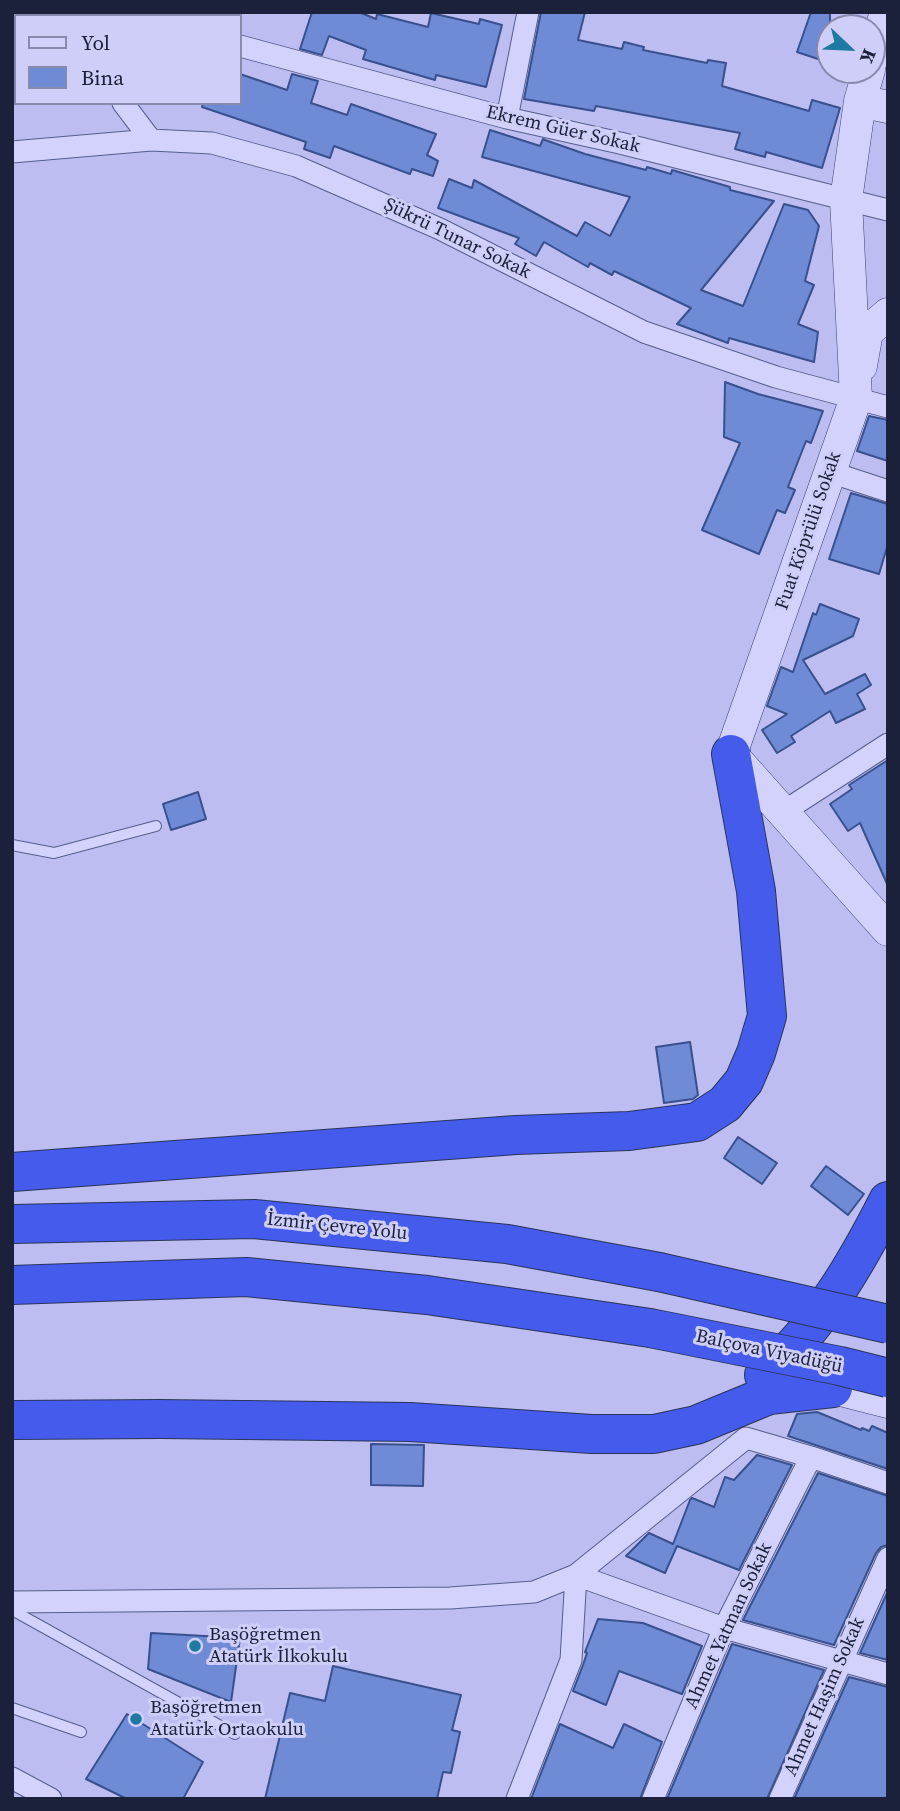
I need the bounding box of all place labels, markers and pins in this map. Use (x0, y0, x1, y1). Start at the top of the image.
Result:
place label: Başöğretmen Atatürk İlkokulu (209, 1624, 348, 1668)
marker: Başöğretmen Atatürk İlkokulu (187, 1638, 203, 1654)
place label: Başöğretmen Atatürk Ortaokulu (150, 1697, 304, 1741)
marker: Başöğretmen Atatürk Ortaokulu (128, 1711, 144, 1727)

